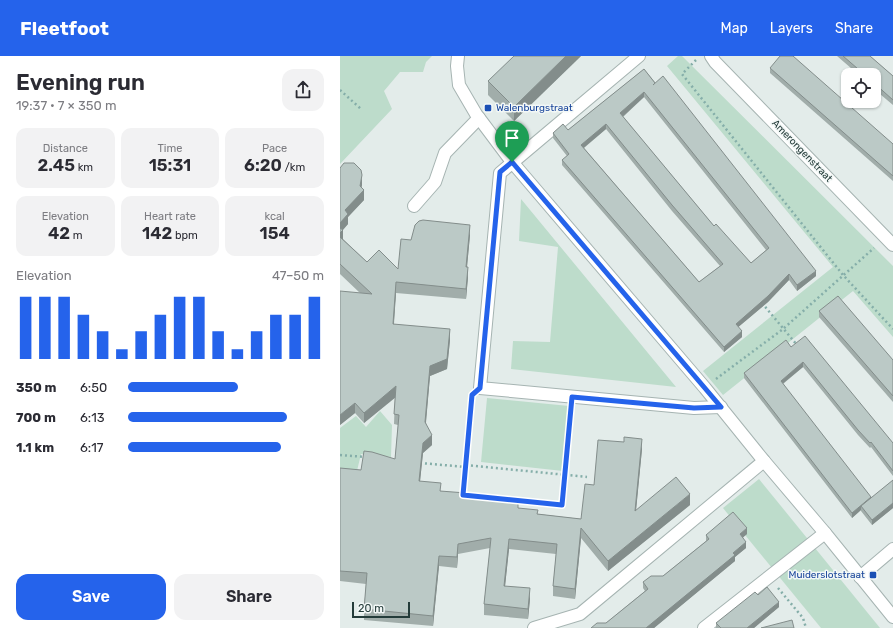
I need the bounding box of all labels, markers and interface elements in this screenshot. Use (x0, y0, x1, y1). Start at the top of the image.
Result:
text: Fleetfoot (20, 17, 109, 40)
text: Map (721, 20, 748, 37)
text: Layers (770, 20, 813, 37)
text: Share (835, 20, 873, 37)
map controls (841, 68, 881, 108)
button: locate (841, 68, 881, 108)
text: Evening run (16, 69, 145, 96)
button: share (282, 69, 324, 111)
text: 19:37 · 7 × 350 m (16, 98, 117, 113)
place label: Walenburgstraat (496, 102, 573, 114)
marker: Walenburgstraat (483, 103, 493, 113)
street label: Amerongenstraat (769, 117, 835, 185)
pin (495, 121, 529, 162)
icon: arrive (501, 127, 523, 149)
text: Distance (43, 142, 88, 155)
text: Time (158, 142, 182, 155)
text: Pace (262, 142, 287, 155)
text: 2.45 (38, 155, 75, 175)
text: 15:31 (149, 155, 191, 175)
text: 6:20 (244, 155, 282, 175)
text: km (75, 161, 93, 174)
text: /km (282, 161, 305, 174)
text: Elevation (42, 210, 89, 223)
text: Heart rate (144, 210, 196, 223)
text: kcal (265, 210, 285, 223)
text: 42 (48, 223, 70, 243)
text: 142 (142, 223, 172, 243)
text: 154 (260, 223, 290, 243)
text: m (70, 229, 83, 242)
text: bpm (172, 229, 198, 242)
text: Elevation (16, 268, 72, 283)
text: 47–50 m (272, 268, 324, 283)
text: 350 m (16, 380, 56, 395)
text: 6:50 (80, 380, 107, 395)
text: 700 m (16, 410, 56, 425)
text: 6:13 (80, 410, 105, 425)
text: 1.1 km (16, 440, 54, 455)
text: 6:17 (80, 440, 103, 455)
place label: Muiderslotstraat (789, 569, 865, 581)
marker: Muiderslotstraat (868, 570, 878, 580)
button: Save (16, 574, 166, 620)
button: Share (174, 574, 324, 620)
scale bar (352, 600, 410, 619)
text: 20 m (358, 602, 384, 615)

